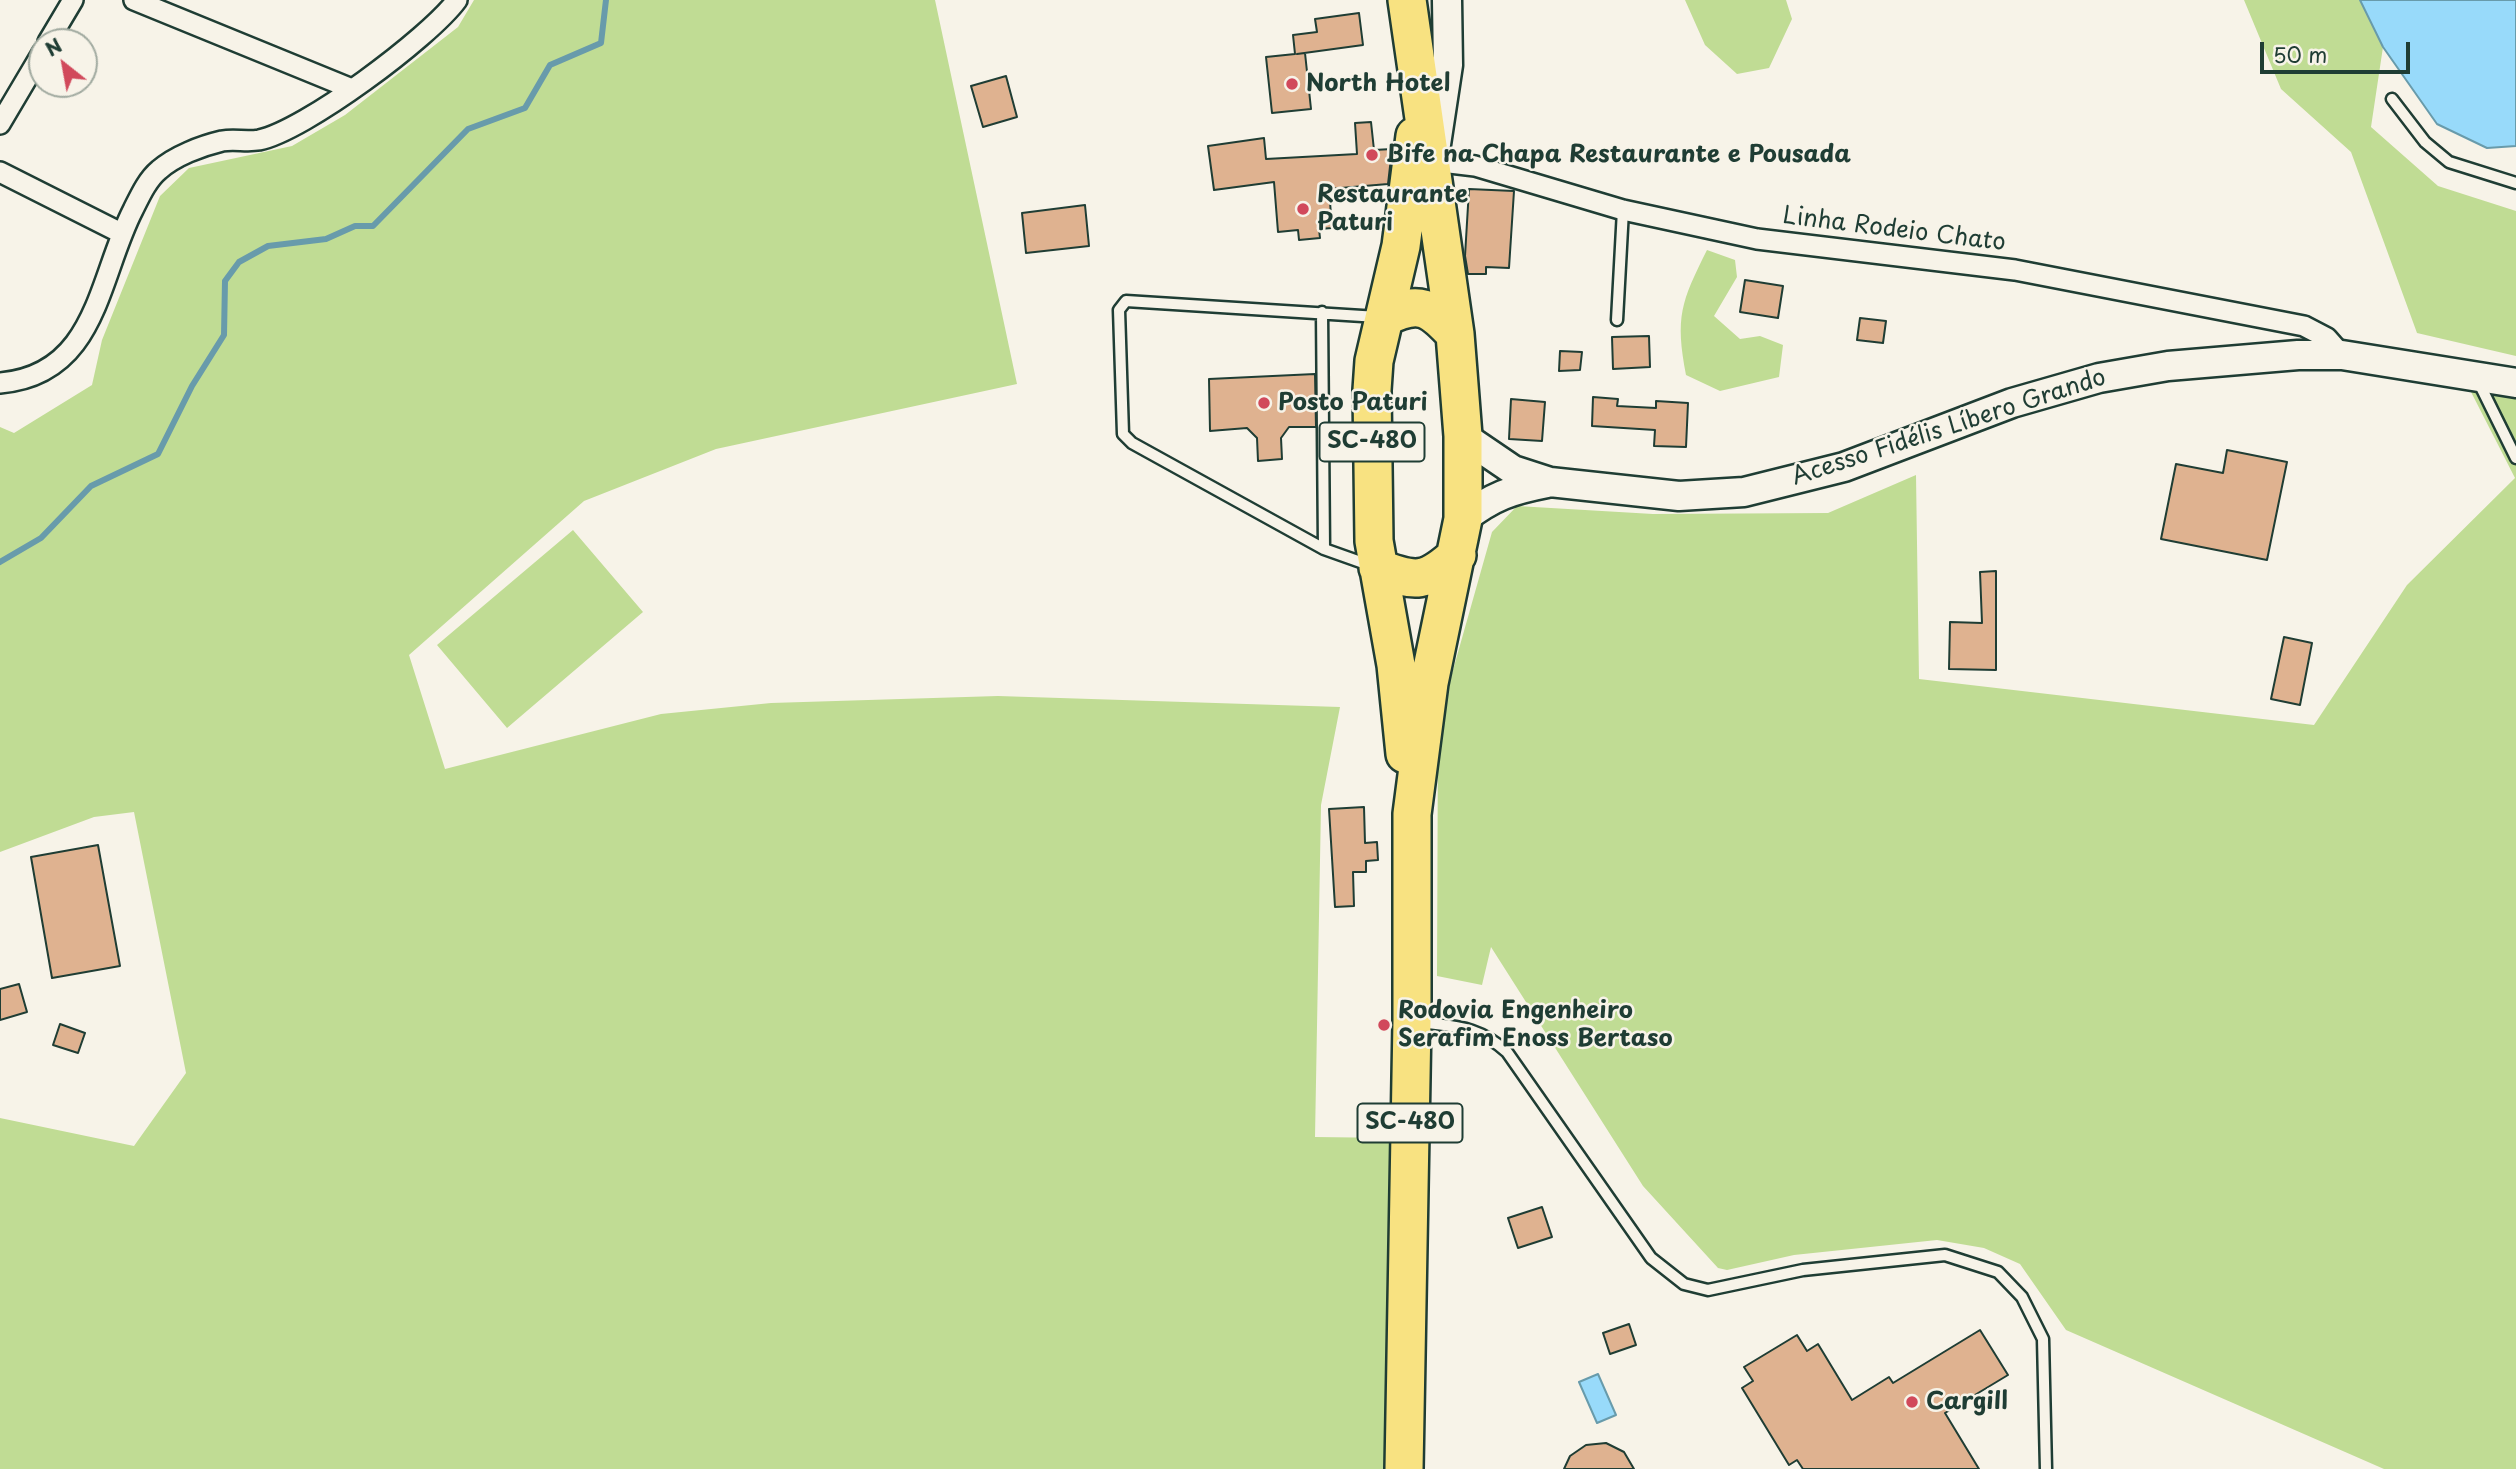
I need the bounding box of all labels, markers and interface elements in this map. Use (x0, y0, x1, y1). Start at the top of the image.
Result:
north arrow (28, 28, 98, 98)
scale bar (2264, 28, 2414, 72)
text: N (40, 31, 67, 63)
text: 50 m (2273, 38, 2327, 70)
place label: North Hotel (1306, 70, 1450, 98)
marker: North Hotel (1284, 76, 1300, 92)
place label: Bife na Chapa Restaurante e Pousada (1386, 141, 1851, 169)
marker: Bife na Chapa Restaurante e Pousada (1364, 147, 1380, 163)
place label: Restaurante Paturi (1317, 181, 1468, 237)
marker: Restaurante Paturi (1295, 201, 1311, 217)
street label: Linha Rodeio Chato (1781, 202, 2007, 258)
street label: Acesso Fidélis Líbero Grando (1788, 364, 2110, 492)
place label: Posto Paturi (1278, 389, 1428, 417)
marker: Posto Paturi (1256, 395, 1272, 411)
road number: SC-480 (1320, 422, 1424, 462)
place label: Rodovia Engenheiro Serafim Enoss Bertaso (1398, 997, 1673, 1053)
marker: Rodovia Engenheiro Serafim Enoss Bertaso (1376, 1017, 1392, 1033)
road number: SC-480 (1358, 1104, 1462, 1142)
place label: Cargill (1926, 1388, 2008, 1416)
marker: Cargill (1904, 1394, 1920, 1410)

